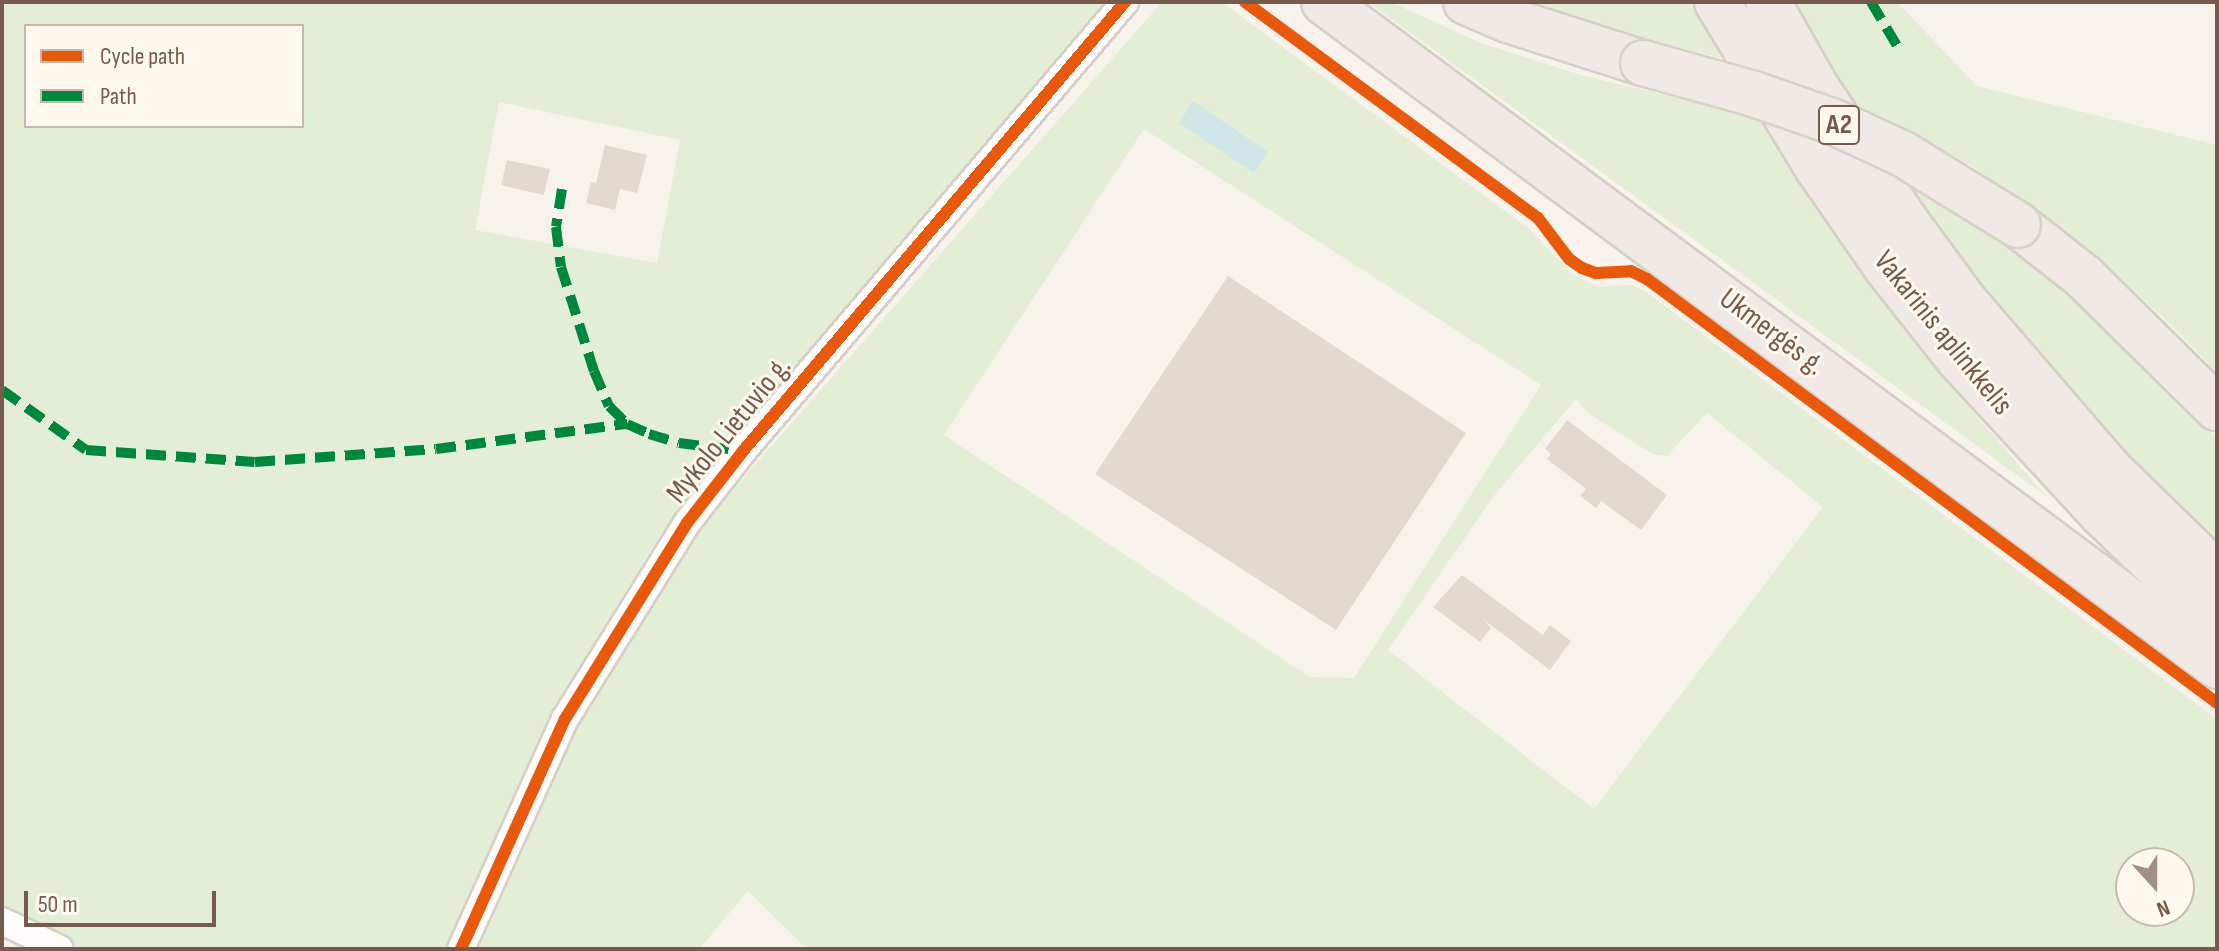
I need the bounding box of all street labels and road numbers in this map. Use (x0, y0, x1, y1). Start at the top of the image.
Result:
road number: A2 (1817, 101, 1861, 149)
street label: Vakarinis aplinkkelis (1866, 244, 2020, 422)
street label: Ukmergės g. (1712, 281, 1832, 383)
street label: Mykolo Lietuvio g. (659, 350, 799, 510)

